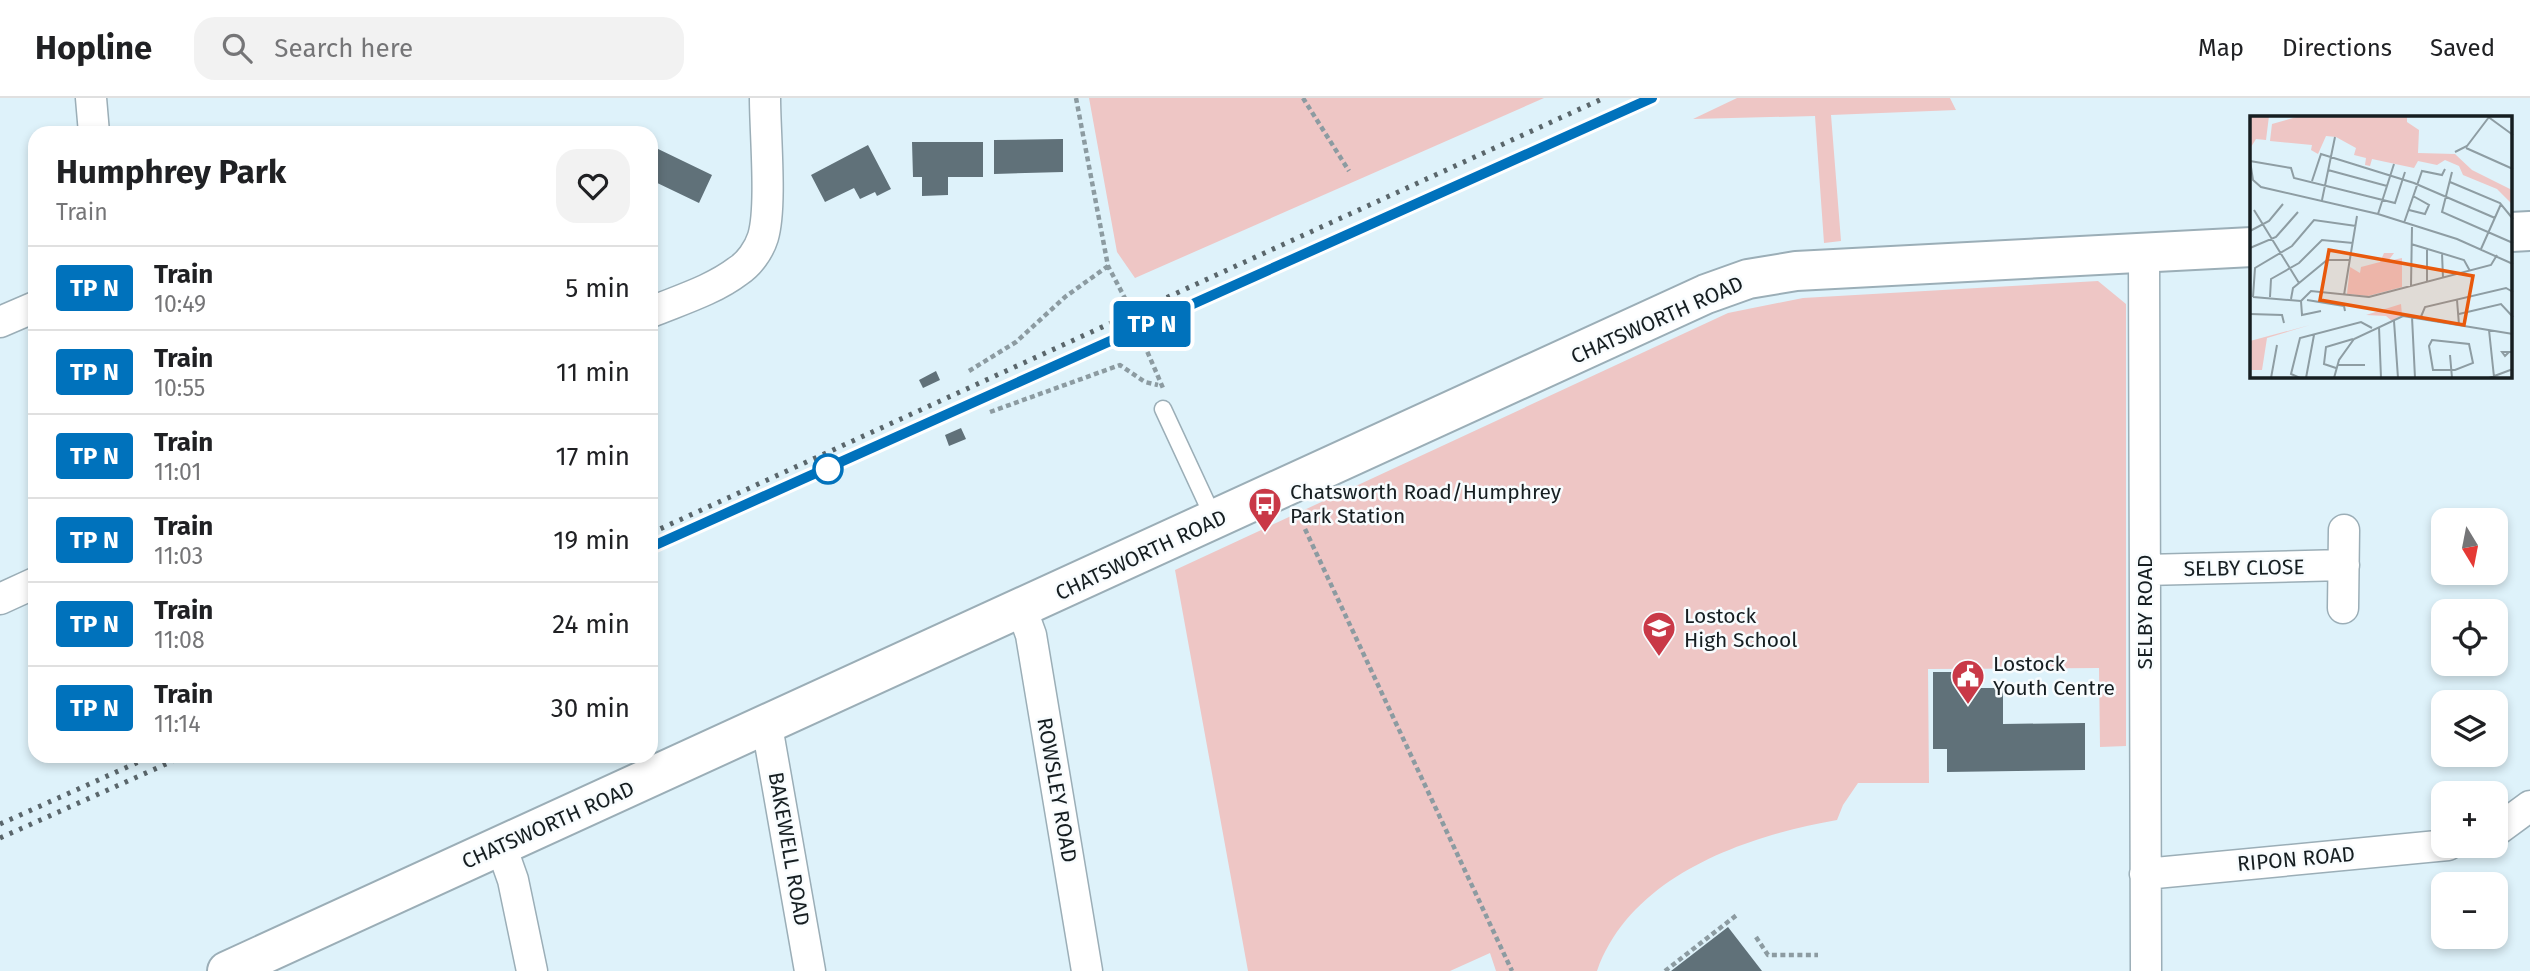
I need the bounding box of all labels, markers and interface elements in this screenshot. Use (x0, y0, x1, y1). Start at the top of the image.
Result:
search box (194, 17, 684, 80)
text: Hopline (35, 28, 152, 68)
icon: search (218, 29, 256, 67)
text: Search here (274, 33, 413, 64)
text: Map (2198, 34, 2244, 62)
text: Directions (2282, 34, 2392, 62)
text: Saved (2430, 34, 2495, 62)
inset map (2250, 116, 2512, 378)
button: heart (556, 149, 630, 223)
text: Humphrey Park (56, 152, 286, 192)
text: Train (56, 198, 108, 226)
text: Train (154, 259, 213, 290)
street label: CHATSWORTH ROAD (1567, 270, 1747, 370)
text: 5 min (565, 273, 630, 304)
text: TP N (70, 274, 119, 302)
text: 10:49 (154, 290, 206, 318)
line badge: TP N (1103, 301, 1201, 347)
text: TP N (1128, 310, 1176, 338)
text: Train (154, 343, 213, 374)
text: 11 min (556, 357, 630, 388)
text: TP N (70, 358, 119, 386)
text: 10:55 (154, 374, 205, 402)
text: Train (154, 427, 213, 458)
text: 17 min (555, 441, 630, 472)
text: TP N (70, 442, 119, 470)
unlabelled marker (813, 454, 843, 484)
text: 11:01 (154, 458, 201, 486)
place label: Chatsworth Road/Humphrey Park Station (1290, 479, 1562, 529)
bus stop icon: Chatsworth Road/Humphrey Park Station (1246, 485, 1284, 534)
street label: CHATSWORTH ROAD (1051, 504, 1231, 606)
north arrow (2431, 508, 2508, 584)
map controls (2431, 508, 2508, 949)
text: Train (154, 511, 213, 542)
text: 19 min (553, 525, 630, 556)
text: TP N (70, 526, 119, 554)
text: 11:03 (154, 542, 203, 570)
street label: SELBY CLOSE (2183, 554, 2305, 582)
street label: SELBY ROAD (2132, 555, 2158, 669)
text: Train (154, 595, 213, 626)
button: locate (2431, 599, 2508, 676)
place label: Lostock High School (1684, 603, 1797, 653)
text: 24 min (552, 609, 630, 640)
school or university icon: Lostock High School (1640, 609, 1678, 658)
text: TP N (70, 610, 119, 638)
text: 11:08 (154, 626, 205, 654)
place label: Lostock Youth Centre (1993, 651, 2115, 701)
public building icon: Lostock Youth Centre (1949, 657, 1987, 706)
text: Train (154, 679, 213, 710)
button: layers (2431, 690, 2508, 767)
text: 30 min (551, 693, 630, 724)
text: TP N (70, 694, 119, 722)
text: 11:14 (154, 710, 200, 738)
street label: ROWSLEY ROAD (1031, 715, 1083, 865)
street label: BAKEWELL ROAD (763, 770, 815, 928)
street label: CHATSWORTH ROAD (458, 775, 638, 875)
button: + (2431, 781, 2508, 858)
street label: RIPON ROAD (2236, 841, 2356, 877)
button: − (2431, 872, 2508, 949)

